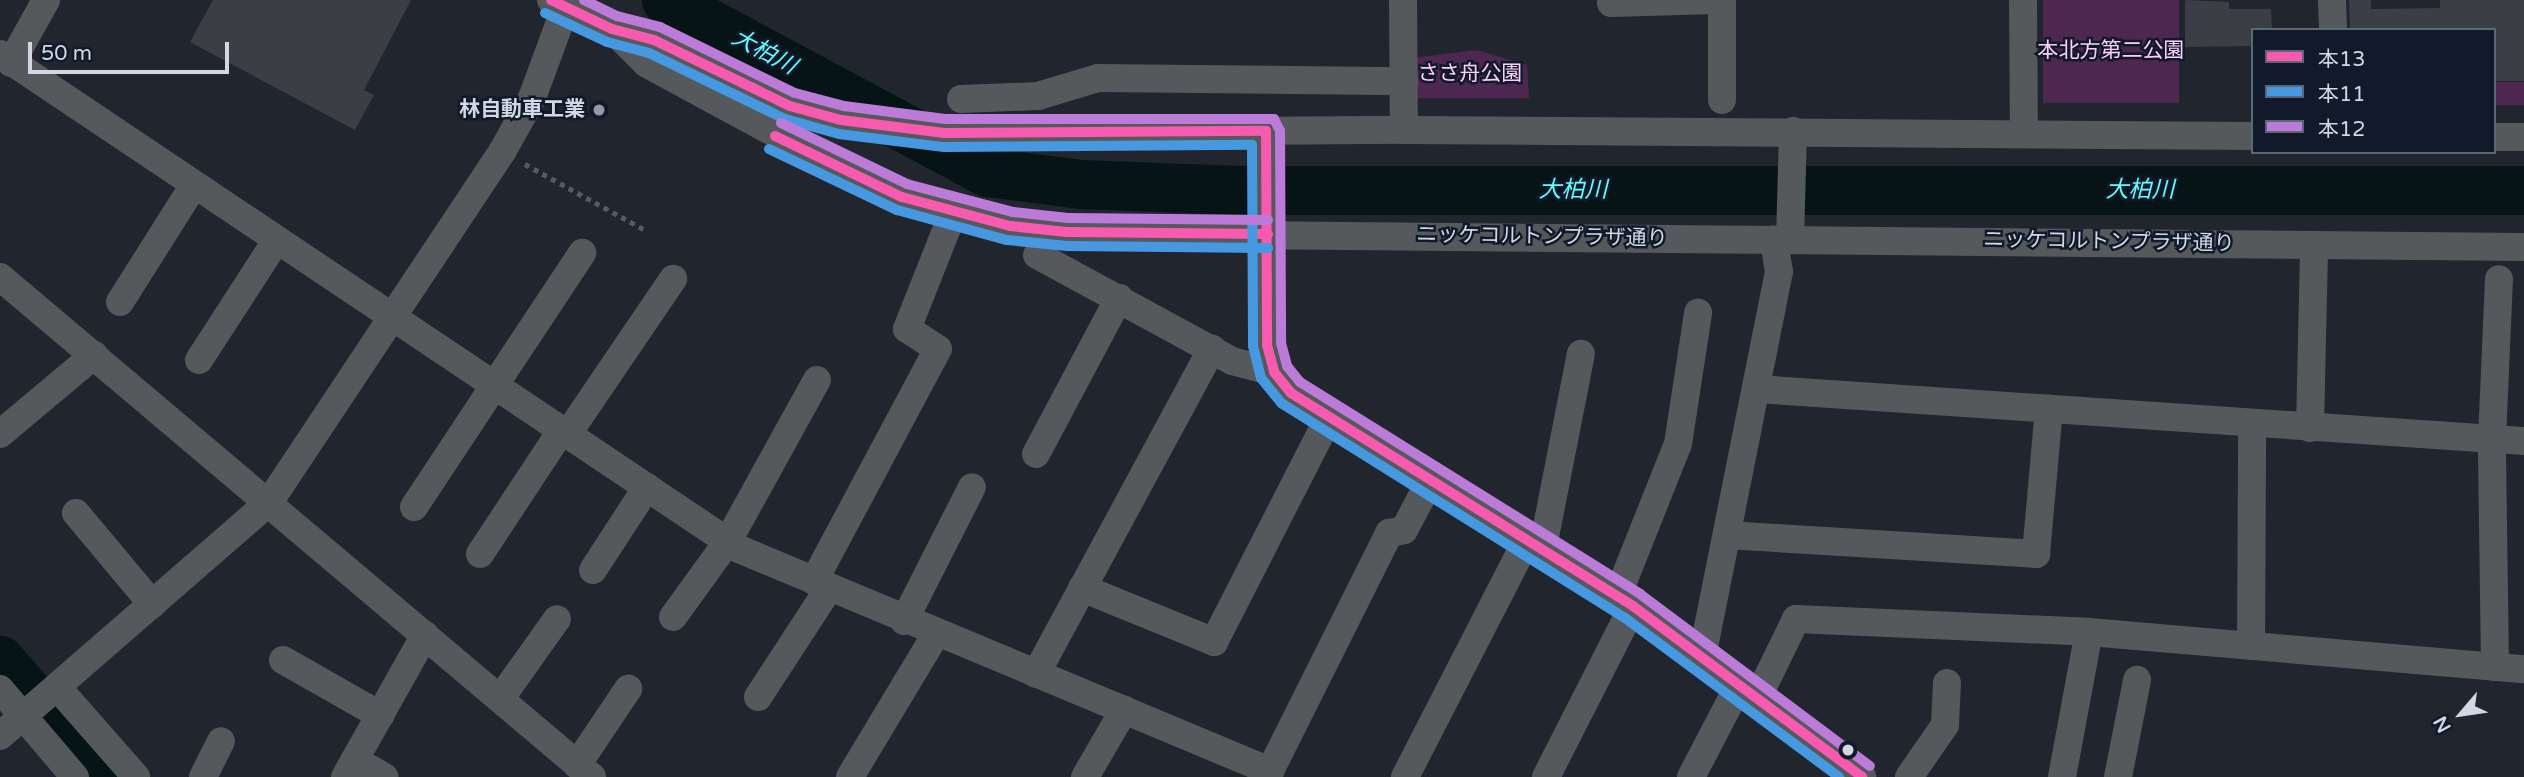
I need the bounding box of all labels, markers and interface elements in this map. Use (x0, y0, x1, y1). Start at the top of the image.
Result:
water label: 大柏川 (727, 24, 801, 80)
scale bar (32, 28, 233, 72)
legend (2251, 28, 2496, 154)
park label: 本北方第二公園 (2038, 38, 2184, 64)
text: 50 m (41, 41, 92, 66)
text: 本13 (2318, 47, 2365, 72)
park label: ささ舟公園 (1418, 61, 1522, 87)
text: 本11 (2318, 82, 2365, 107)
place label: 林自動車工業 (459, 97, 585, 123)
marker: 林自動車工業 (591, 102, 607, 118)
text: 本12 (2318, 117, 2365, 142)
water label: 大柏川 (1539, 176, 1607, 204)
water label: 大柏川 (2106, 176, 2174, 204)
street label: ニッケコルトンプラザ通り (1416, 222, 1668, 252)
street label: ニッケコルトンプラザ通り (1983, 227, 2235, 257)
north arrow (2426, 679, 2496, 749)
text: N (2429, 712, 2456, 736)
unlabelled marker (1841, 743, 1855, 757)

